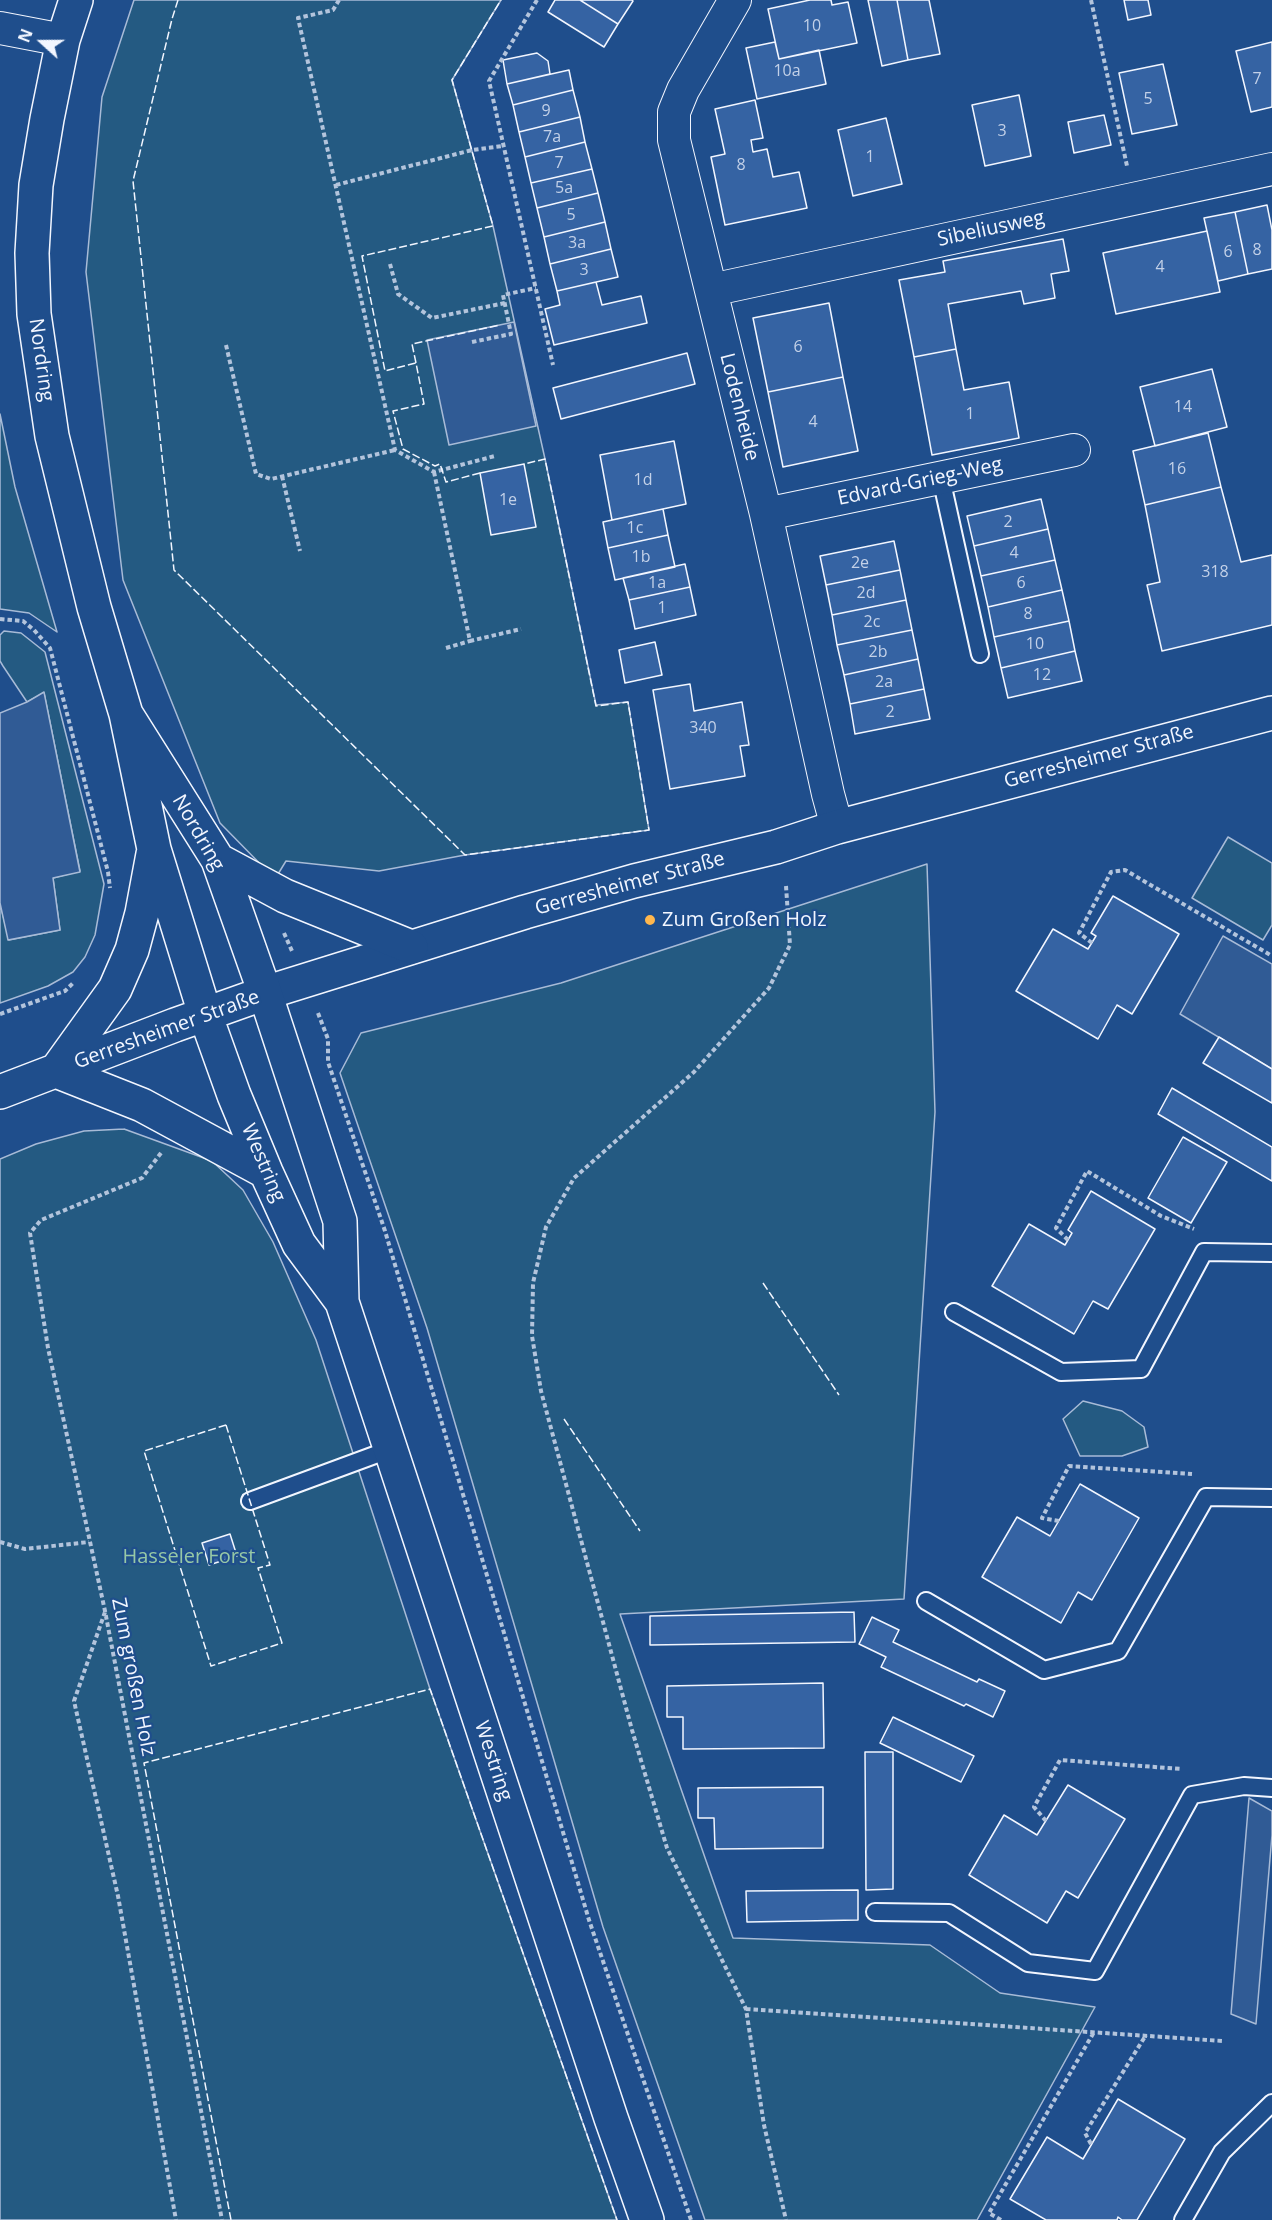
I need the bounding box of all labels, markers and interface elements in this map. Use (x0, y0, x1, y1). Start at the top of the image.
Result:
north arrow (12, 12, 72, 72)
house number: 10 (803, 16, 821, 36)
text: N (13, 26, 38, 46)
house number: 10a (773, 61, 801, 81)
house number: 7 (1252, 69, 1262, 89)
house number: 5 (1143, 89, 1153, 109)
house number: 9 (541, 101, 551, 121)
house number: 3 (997, 121, 1007, 141)
house number: 7a (543, 127, 561, 147)
house number: 1 (865, 147, 875, 167)
house number: 7 (554, 153, 564, 173)
house number: 8 (736, 155, 746, 175)
house number: 5a (555, 178, 573, 198)
house number: 5 (566, 205, 576, 225)
street label: Sibeliusweg (935, 206, 1047, 252)
house number: 3a (568, 233, 586, 253)
house number: 8 (1252, 240, 1262, 260)
house number: 6 (1223, 242, 1233, 262)
house number: 4 (1155, 257, 1165, 277)
house number: 3 (579, 260, 589, 280)
street label: Nordring (23, 317, 59, 403)
house number: 6 (793, 337, 803, 357)
street label: Lodenheide (714, 351, 764, 463)
house number: 14 (1174, 397, 1192, 417)
house number: 1 (965, 404, 975, 424)
house number: 4 (808, 412, 818, 432)
street label: Edvard-Grieg-Weg (835, 453, 1005, 511)
house number: 16 (1168, 459, 1186, 479)
house number: 1d (634, 470, 652, 490)
house number: 1e (499, 490, 517, 510)
house number: 2 (1003, 512, 1013, 532)
house number: 1c (627, 518, 643, 538)
house number: 4 (1009, 543, 1019, 563)
house number: 1b (632, 547, 650, 567)
house number: 2e (851, 553, 869, 573)
house number: 318 (1201, 562, 1229, 582)
house number: 1a (648, 573, 666, 593)
house number: 6 (1016, 573, 1026, 593)
house number: 2d (857, 583, 875, 603)
house number: 1 (657, 598, 667, 618)
house number: 8 (1023, 604, 1033, 624)
house number: 2c (864, 612, 880, 632)
house number: 10 (1026, 634, 1044, 654)
house number: 2b (869, 642, 887, 662)
house number: 12 (1033, 665, 1051, 685)
house number: 2a (875, 672, 893, 692)
house number: 2 (885, 702, 895, 722)
house number: 340 (689, 718, 717, 738)
street label: Gerresheimer Straße (1001, 720, 1197, 794)
street label: Nordring (167, 791, 229, 875)
street label: Gerresheimer Straße (532, 847, 728, 921)
place label: Zum Großen Holz (662, 908, 827, 932)
marker: Zum Großen Holz (643, 913, 657, 927)
street label: Gerresheimer Straße (71, 985, 263, 1075)
street label: Westring (236, 1120, 290, 1206)
park label: Hasseler Forst (123, 1545, 255, 1569)
street label: Zum großen Holz (106, 1596, 160, 1758)
street label: Westring (469, 1718, 517, 1804)

